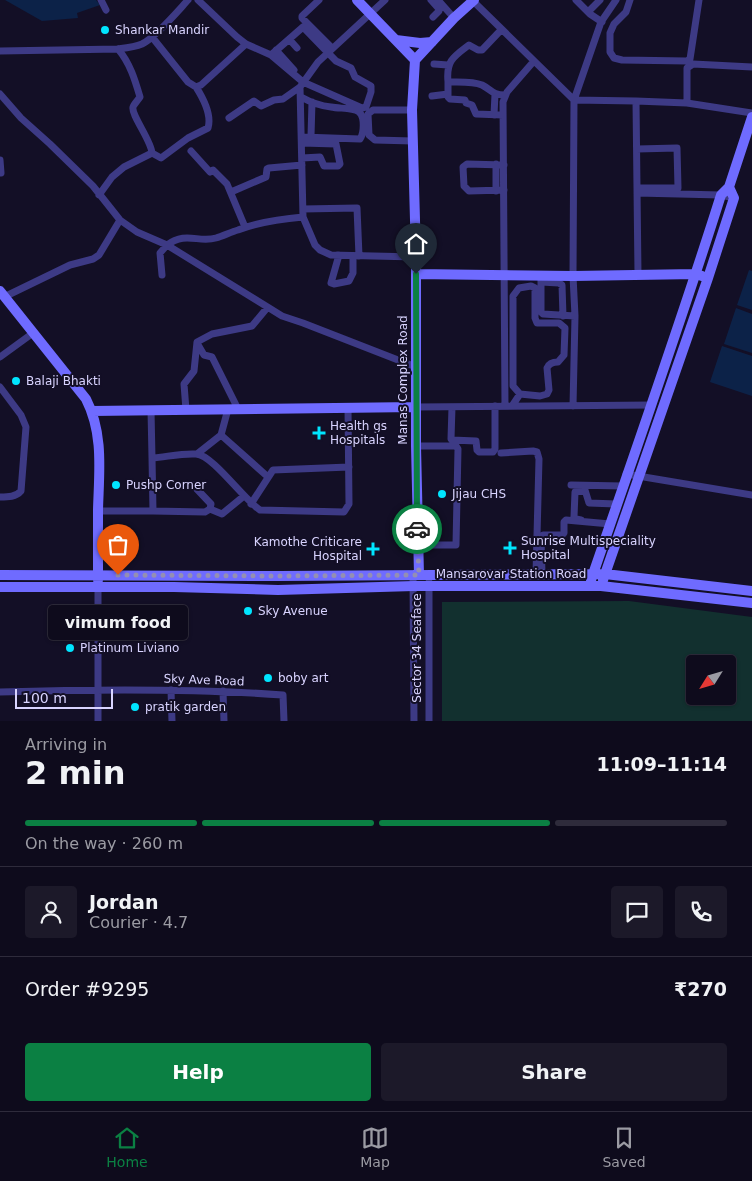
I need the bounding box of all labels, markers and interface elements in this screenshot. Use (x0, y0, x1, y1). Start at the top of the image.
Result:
place label: Shankar Mandir (115, 23, 209, 37)
marker: Shankar Mandir (99, 24, 111, 36)
pin (395, 223, 437, 274)
icon: home (402, 230, 430, 258)
street label: Manas Complex Road (396, 315, 410, 445)
place label: Balaji Bhakti (26, 374, 101, 388)
marker: Balaji Bhakti (10, 375, 22, 387)
place label: Health gs Hospitals (330, 419, 387, 447)
marker: Health gs Hospitals (312, 426, 326, 440)
place label: Pushp Corner (126, 478, 206, 492)
marker: Pushp Corner (110, 479, 122, 491)
place label: Jijau CHS (451, 487, 506, 501)
marker: Jijau CHS (436, 488, 448, 500)
courier (392, 504, 442, 554)
icon: car (403, 515, 431, 543)
pin (97, 524, 139, 575)
icon: bag (104, 531, 132, 559)
place label: Sunrise Multispeciality Hospital (521, 534, 656, 562)
place label: Kamothe Criticare Hospital (254, 535, 362, 563)
marker: Sunrise Multispeciality Hospital (503, 541, 517, 555)
marker: Kamothe Criticare Hospital (366, 542, 380, 556)
street label: Mansarovar Station Road (436, 567, 586, 581)
street label: Sector 34 Seaface (410, 593, 424, 703)
place label: Sky Avenue (258, 604, 328, 618)
callout: vimum food (48, 605, 188, 640)
marker: Sky Avenue (242, 605, 254, 617)
text: vimum food (65, 613, 171, 632)
place label: Platinum Liviano (80, 641, 179, 655)
marker: Platinum Liviano (64, 642, 76, 654)
north arrow (686, 655, 736, 705)
map controls (686, 655, 736, 705)
place label: boby art (278, 671, 329, 685)
street label: Sky Ave Road (163, 672, 245, 688)
marker: boby art (262, 672, 274, 684)
scale bar (15, 686, 112, 709)
text: 100 m (22, 690, 67, 706)
place label: pratik garden (145, 700, 226, 714)
marker: pratik garden (129, 701, 141, 713)
text: Arriving in (25, 735, 107, 754)
text: 11:09–11:14 (597, 753, 727, 775)
text: 2 min (25, 754, 126, 792)
text: On the way · 260 m (25, 834, 183, 853)
button: person (25, 886, 77, 938)
button: chat (611, 886, 663, 938)
button: phone (675, 886, 727, 938)
text: Jordan (89, 891, 158, 913)
text: Courier · 4.7 (89, 913, 188, 932)
text: Order #9295 (25, 978, 149, 1000)
text: ₹270 (674, 978, 727, 1000)
button: Help (25, 1043, 371, 1101)
button: Share (381, 1043, 727, 1101)
tab: Home (106, 1124, 148, 1170)
tab: Map (360, 1124, 390, 1170)
tab: Saved (602, 1124, 646, 1170)

